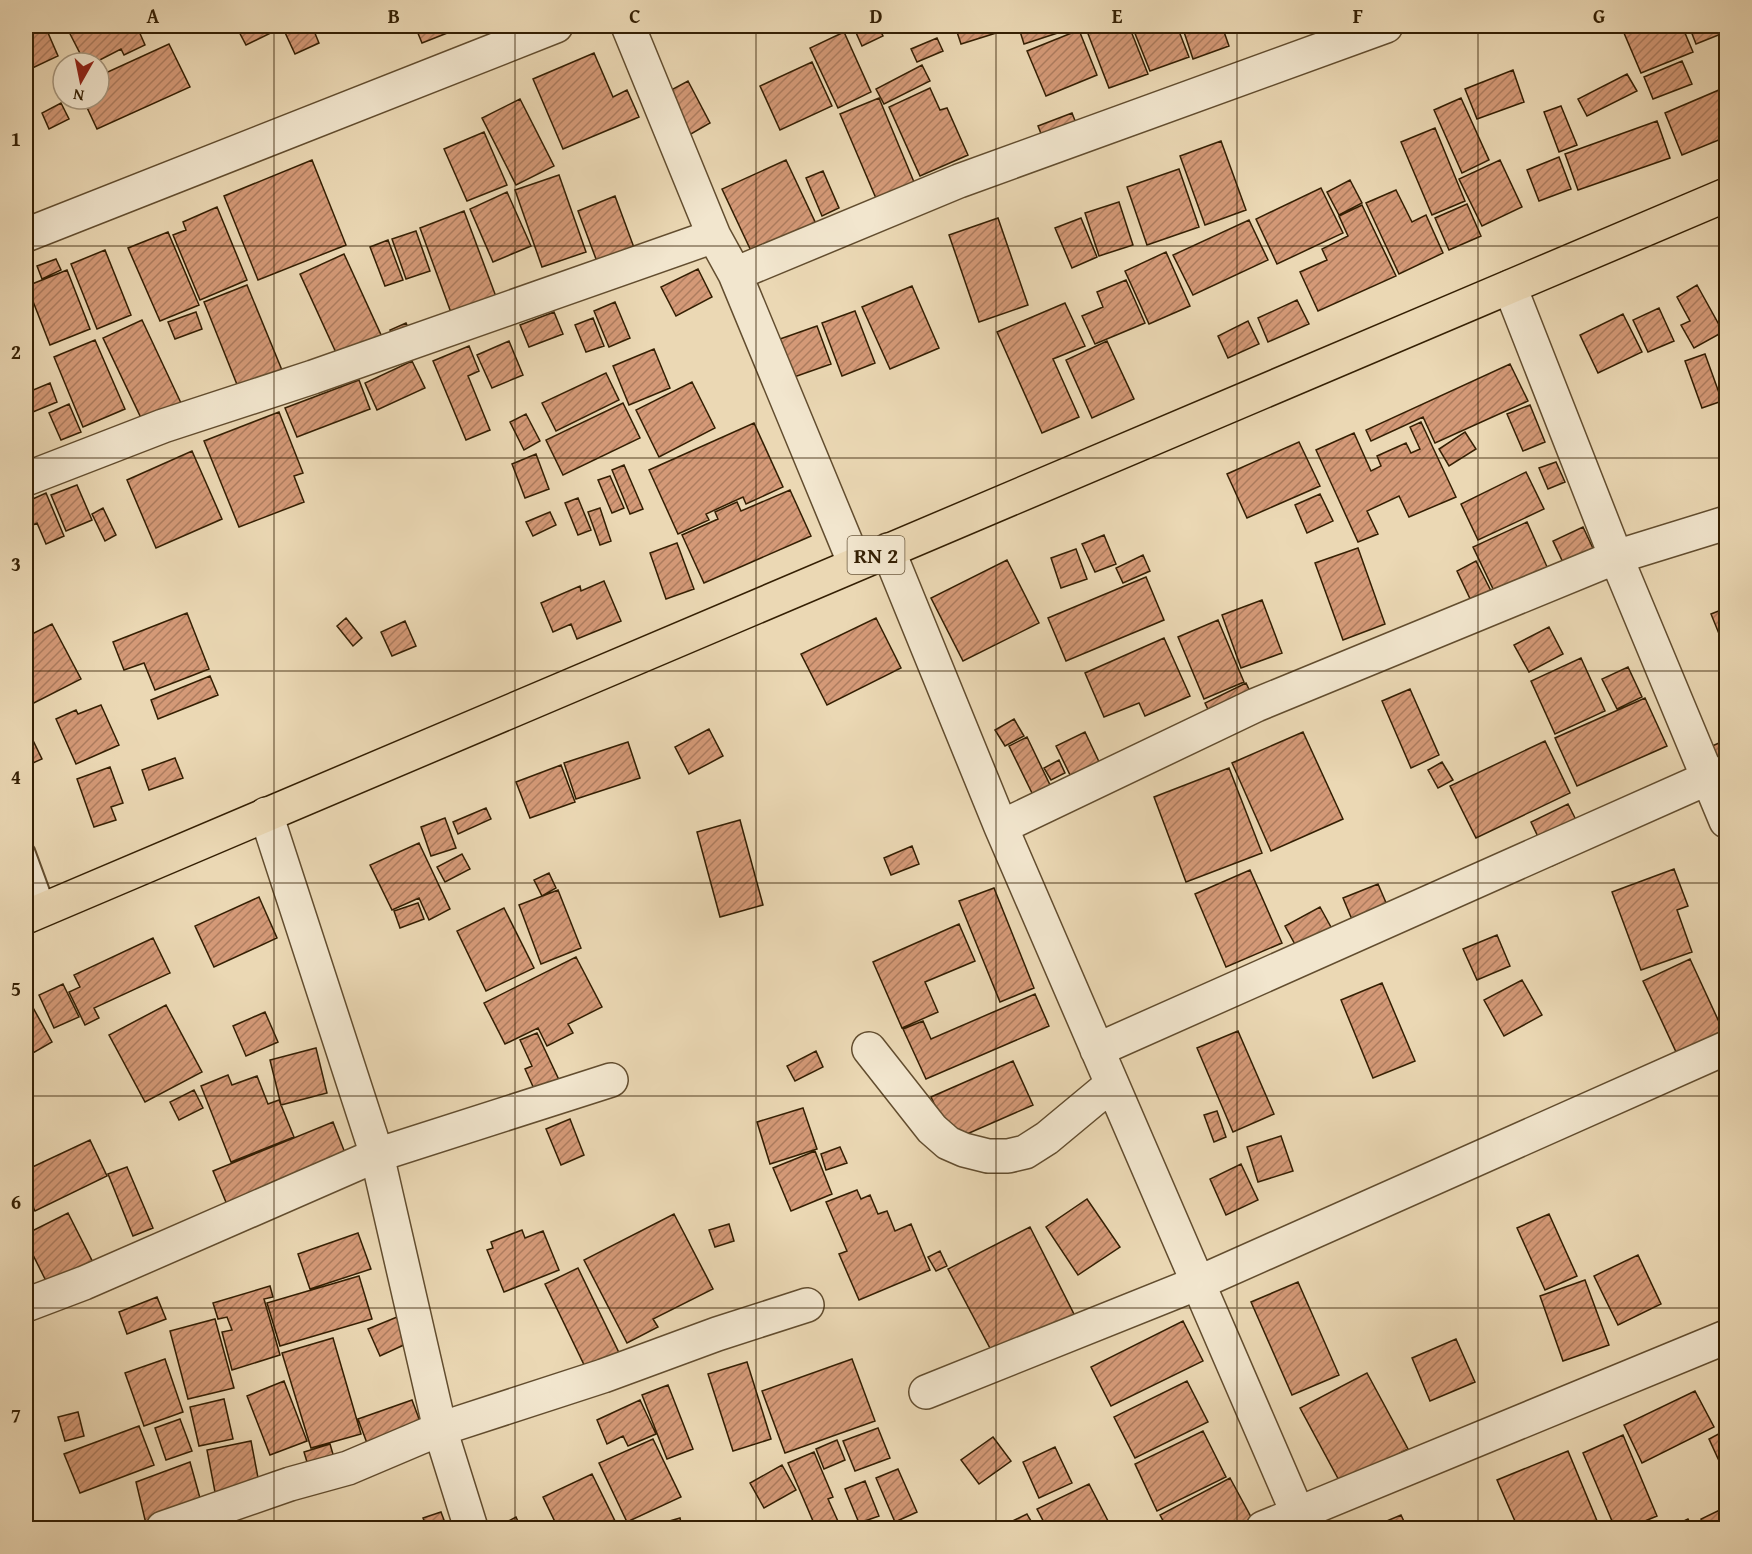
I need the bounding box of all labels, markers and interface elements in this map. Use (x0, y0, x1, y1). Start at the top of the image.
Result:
text: A (147, 1, 160, 30)
text: B (388, 1, 400, 30)
text: C (629, 1, 641, 30)
text: D (869, 1, 883, 30)
text: E (1112, 1, 1123, 30)
text: F (1353, 1, 1363, 30)
text: G (1593, 1, 1605, 30)
north arrow (51, 51, 111, 111)
text: N (71, 83, 86, 109)
text: 1 (11, 124, 21, 153)
text: 2 (11, 337, 21, 366)
road number: RN 2 (848, 536, 904, 574)
text: 3 (11, 549, 21, 578)
text: 4 (11, 762, 21, 791)
text: 5 (11, 974, 21, 1003)
text: 6 (11, 1187, 21, 1216)
text: 7 (11, 1400, 21, 1429)

